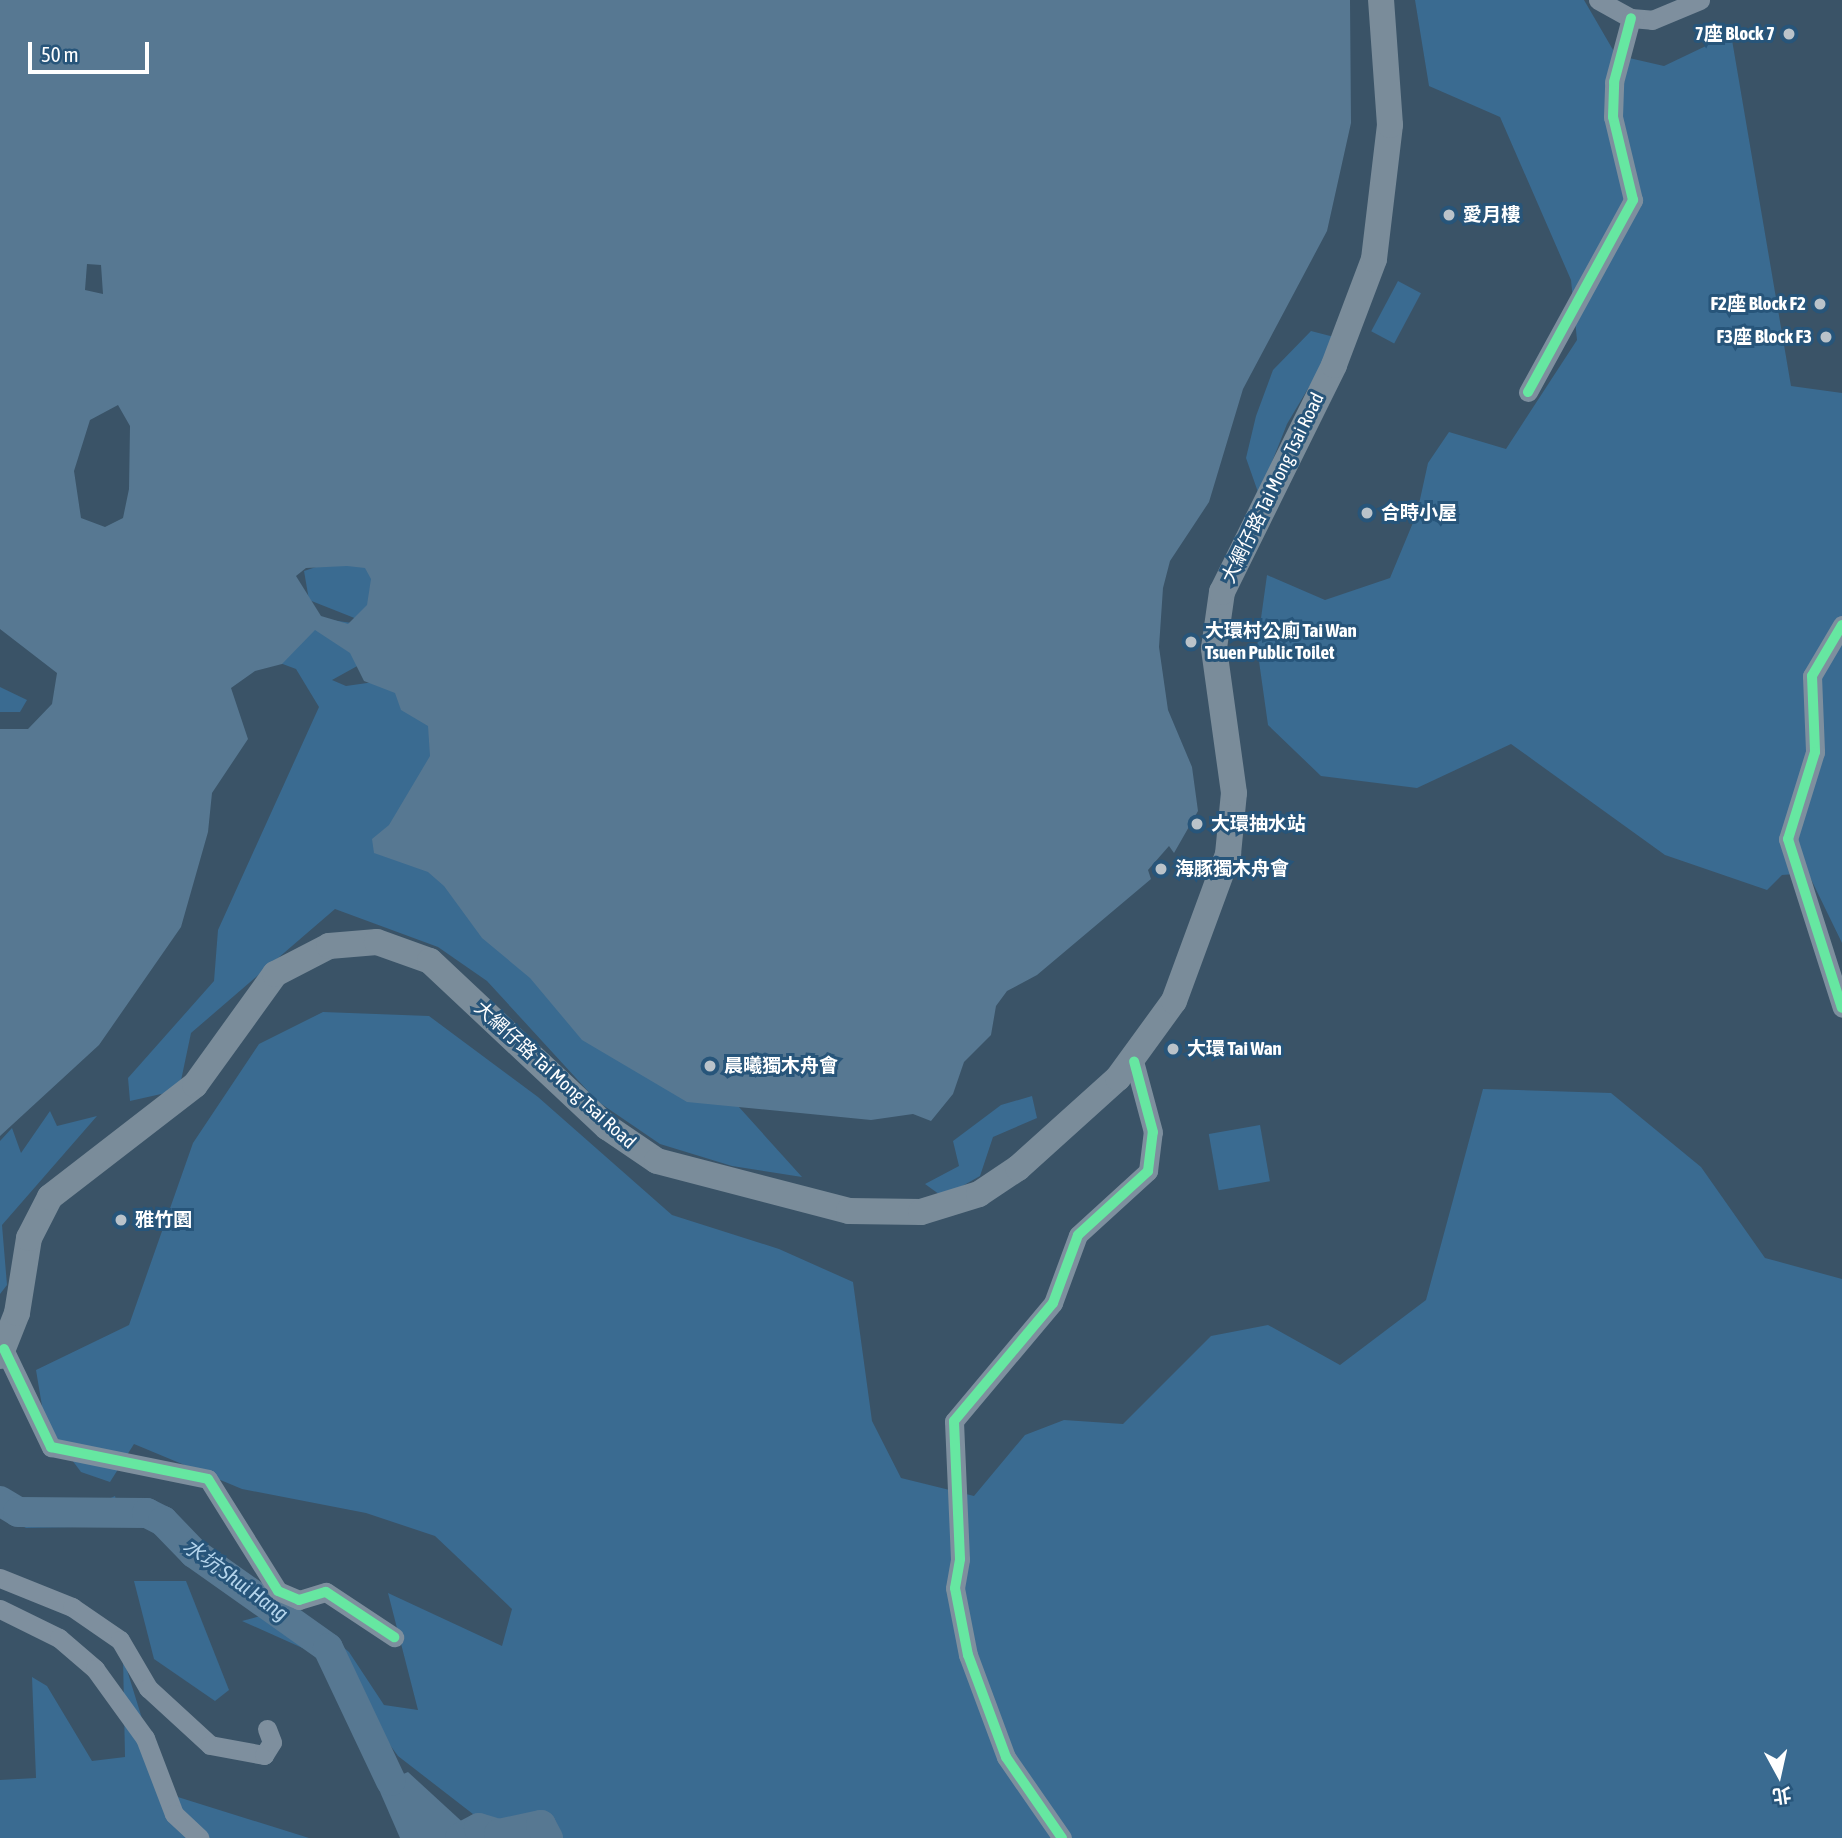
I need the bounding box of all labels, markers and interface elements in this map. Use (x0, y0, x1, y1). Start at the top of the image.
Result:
place label: 7座 Block 7 (1695, 23, 1775, 45)
marker: 7座 Block 7 (1781, 26, 1797, 42)
scale bar (32, 28, 152, 72)
text: 50 m (41, 42, 79, 66)
place label: 愛月樓 (1463, 204, 1520, 226)
marker: 愛月樓 (1441, 207, 1457, 223)
place label: F2座 Block F2 (1710, 293, 1806, 315)
marker: F2座 Block F2 (1812, 296, 1828, 312)
place label: F3座 Block F3 (1716, 326, 1812, 348)
marker: F3座 Block F3 (1818, 329, 1834, 345)
street label: 大網仔路 Tai Mong Tsai Road (1217, 389, 1329, 587)
place label: 合時小屋 (1381, 502, 1457, 524)
marker: 合時小屋 (1359, 505, 1375, 521)
place label: 大環村公廁 Tai Wan Tsuen Public Toilet (1205, 620, 1357, 664)
marker: 大環村公廁 Tai Wan Tsuen Public Toilet (1183, 634, 1199, 650)
place label: 大環抽水站 (1211, 813, 1306, 835)
marker: 大環抽水站 (1189, 816, 1205, 832)
place label: 海豚獨木舟會 (1175, 858, 1289, 880)
marker: 海豚獨木舟會 (1153, 861, 1169, 877)
street label: 大網仔路 Tai Mong Tsai Road (470, 997, 640, 1153)
place label: 大環 Tai Wan (1187, 1038, 1282, 1060)
marker: 大環 Tai Wan (1165, 1041, 1181, 1057)
place label: 晨曦獨木舟會 (724, 1055, 838, 1077)
marker: 晨曦獨木舟會 (702, 1058, 718, 1074)
place label: 雅竹園 (135, 1209, 192, 1231)
marker: 雅竹園 (113, 1212, 129, 1228)
water label: 水坑 Shui Hang (179, 1532, 293, 1626)
north arrow (1744, 1740, 1814, 1810)
text: 北 (1771, 1784, 1793, 1808)

